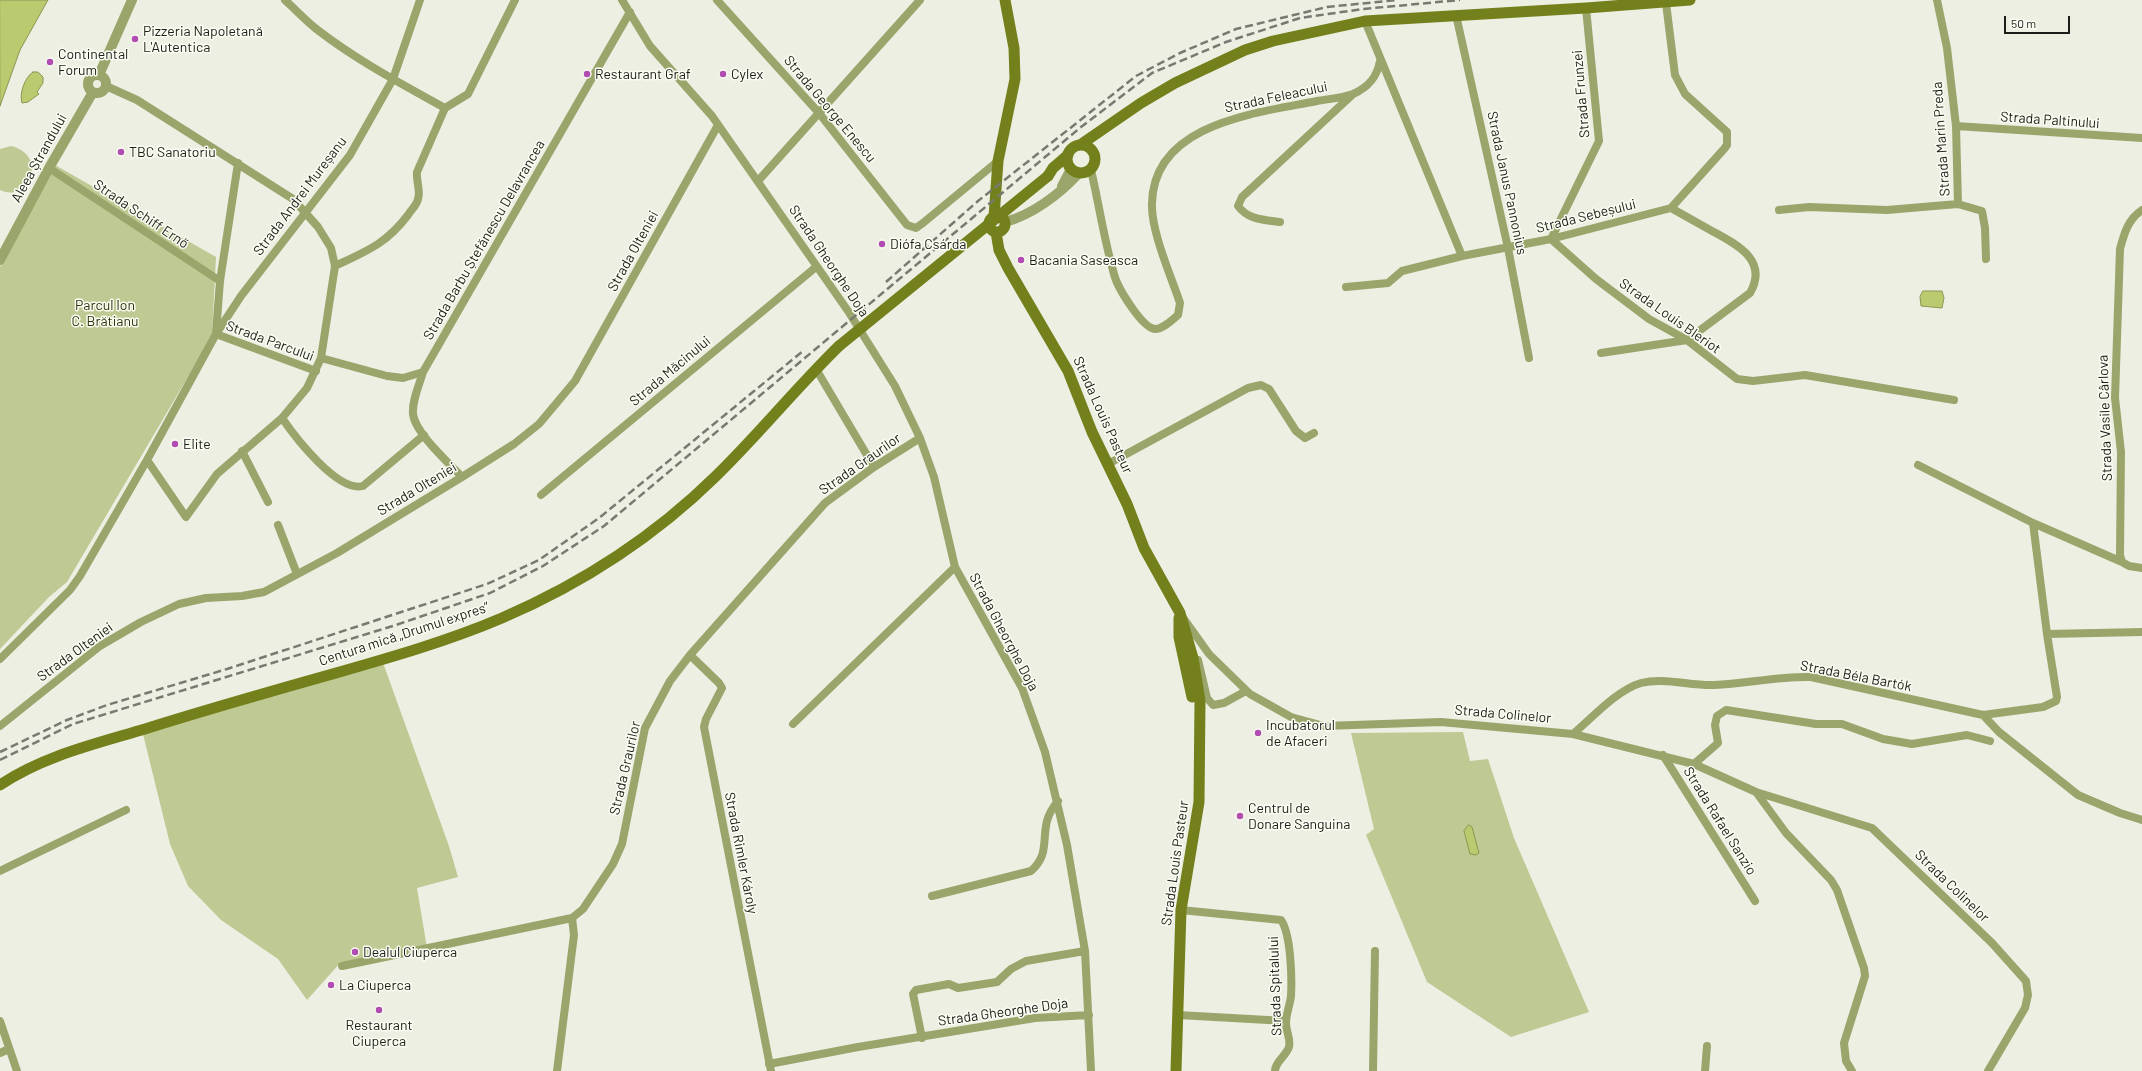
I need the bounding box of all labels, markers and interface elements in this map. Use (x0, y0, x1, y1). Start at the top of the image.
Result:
scale bar (2006, 8, 2072, 34)
text: 50 m (2011, 16, 2036, 30)
place label: Pizzeria Napoletană L'Autentica (143, 23, 263, 56)
marker: Pizzeria Napoletană L'Autentica (130, 34, 140, 44)
place label: Continental Forum (58, 46, 128, 78)
street label: Strada Frunzei (1569, 49, 1593, 139)
street label: Strada George Enescu (780, 52, 880, 166)
marker: Continental Forum (45, 57, 55, 67)
place label: Restaurant Graf (595, 66, 691, 82)
place label: Cylex (731, 66, 763, 82)
marker: Restaurant Graf (582, 69, 592, 79)
marker: Cylex (718, 69, 728, 79)
street label: Strada Feleacului (1223, 78, 1329, 116)
street label: Strada Marin Preda (1929, 81, 1953, 197)
street label: Strada Paltinului (2000, 108, 2100, 132)
street label: Strada Janus Pannonius (1484, 110, 1530, 256)
street label: Aleea Ștrandului (8, 111, 70, 205)
street label: Strada Andrei Mureșanu (250, 133, 350, 259)
street label: Strada Barbu Ștefănescu Delavrancea (420, 137, 548, 343)
place label: TBC Sanatoriu (129, 144, 216, 160)
marker: TBC Sanatoriu (116, 147, 126, 157)
street label: Strada Schiff Ernő (90, 176, 192, 252)
street label: Strada Sebeșului (1534, 195, 1638, 237)
street label: Strada Gheorghe Doja (785, 202, 873, 320)
street label: Strada Olteniei (604, 208, 662, 294)
place label: Diófa Csárda (890, 236, 967, 252)
marker: Diófa Csárda (877, 239, 887, 249)
place label: Bacania Saseasca (1029, 252, 1138, 268)
marker: Bacania Saseasca (1016, 255, 1026, 265)
street label: Strada Louis Bleriot (1616, 275, 1724, 357)
park label: Parcul Ion C. Brătianu (72, 297, 138, 330)
street label: Strada Parcului (224, 317, 316, 365)
street label: Strada Măcinului (626, 332, 714, 410)
street label: Strada Louis Pasteur (1070, 354, 1136, 476)
street label: Strada Vasile Cârlova (2094, 355, 2116, 481)
street label: Strada Graurilor (816, 430, 904, 498)
place label: Elite (183, 436, 211, 452)
marker: Elite (170, 439, 180, 449)
street label: Strada Olteniei (374, 459, 460, 519)
street label: Strada Gheorghe Doja (966, 570, 1042, 694)
street label: Centura mică „Drumul expres” (317, 598, 491, 670)
street label: Strada Olteniei (34, 619, 116, 685)
street label: Strada Béla Bartók (1799, 657, 1913, 695)
street label: Strada Colinelor (1454, 701, 1552, 727)
place label: Incubatorul de Afaceri (1266, 717, 1335, 750)
street label: Strada Graurilor (606, 719, 644, 817)
marker: Incubatorul de Afaceri (1253, 728, 1263, 738)
street label: Strada Rafael Sanzio (1680, 764, 1760, 878)
street label: Strada Rimler Károly (721, 791, 761, 915)
street label: Strada Louis Pasteur (1158, 799, 1192, 927)
place label: Centrul de Donare Sanguina (1248, 800, 1350, 832)
marker: Centrul de Donare Sanguina (1235, 811, 1245, 821)
street label: Strada Colinelor (1911, 846, 1993, 926)
street label: Strada Spitalului (1265, 936, 1285, 1036)
place label: Dealul Ciuperca (363, 944, 457, 960)
marker: Dealul Ciuperca (350, 947, 360, 957)
place label: La Ciuperca (339, 977, 411, 993)
marker: La Ciuperca (326, 980, 336, 990)
street label: Strada Gheorghe Doja (937, 995, 1069, 1029)
marker: Restaurant Ciuperca (374, 1005, 384, 1015)
place label: Restaurant Ciuperca (345, 1017, 413, 1050)

